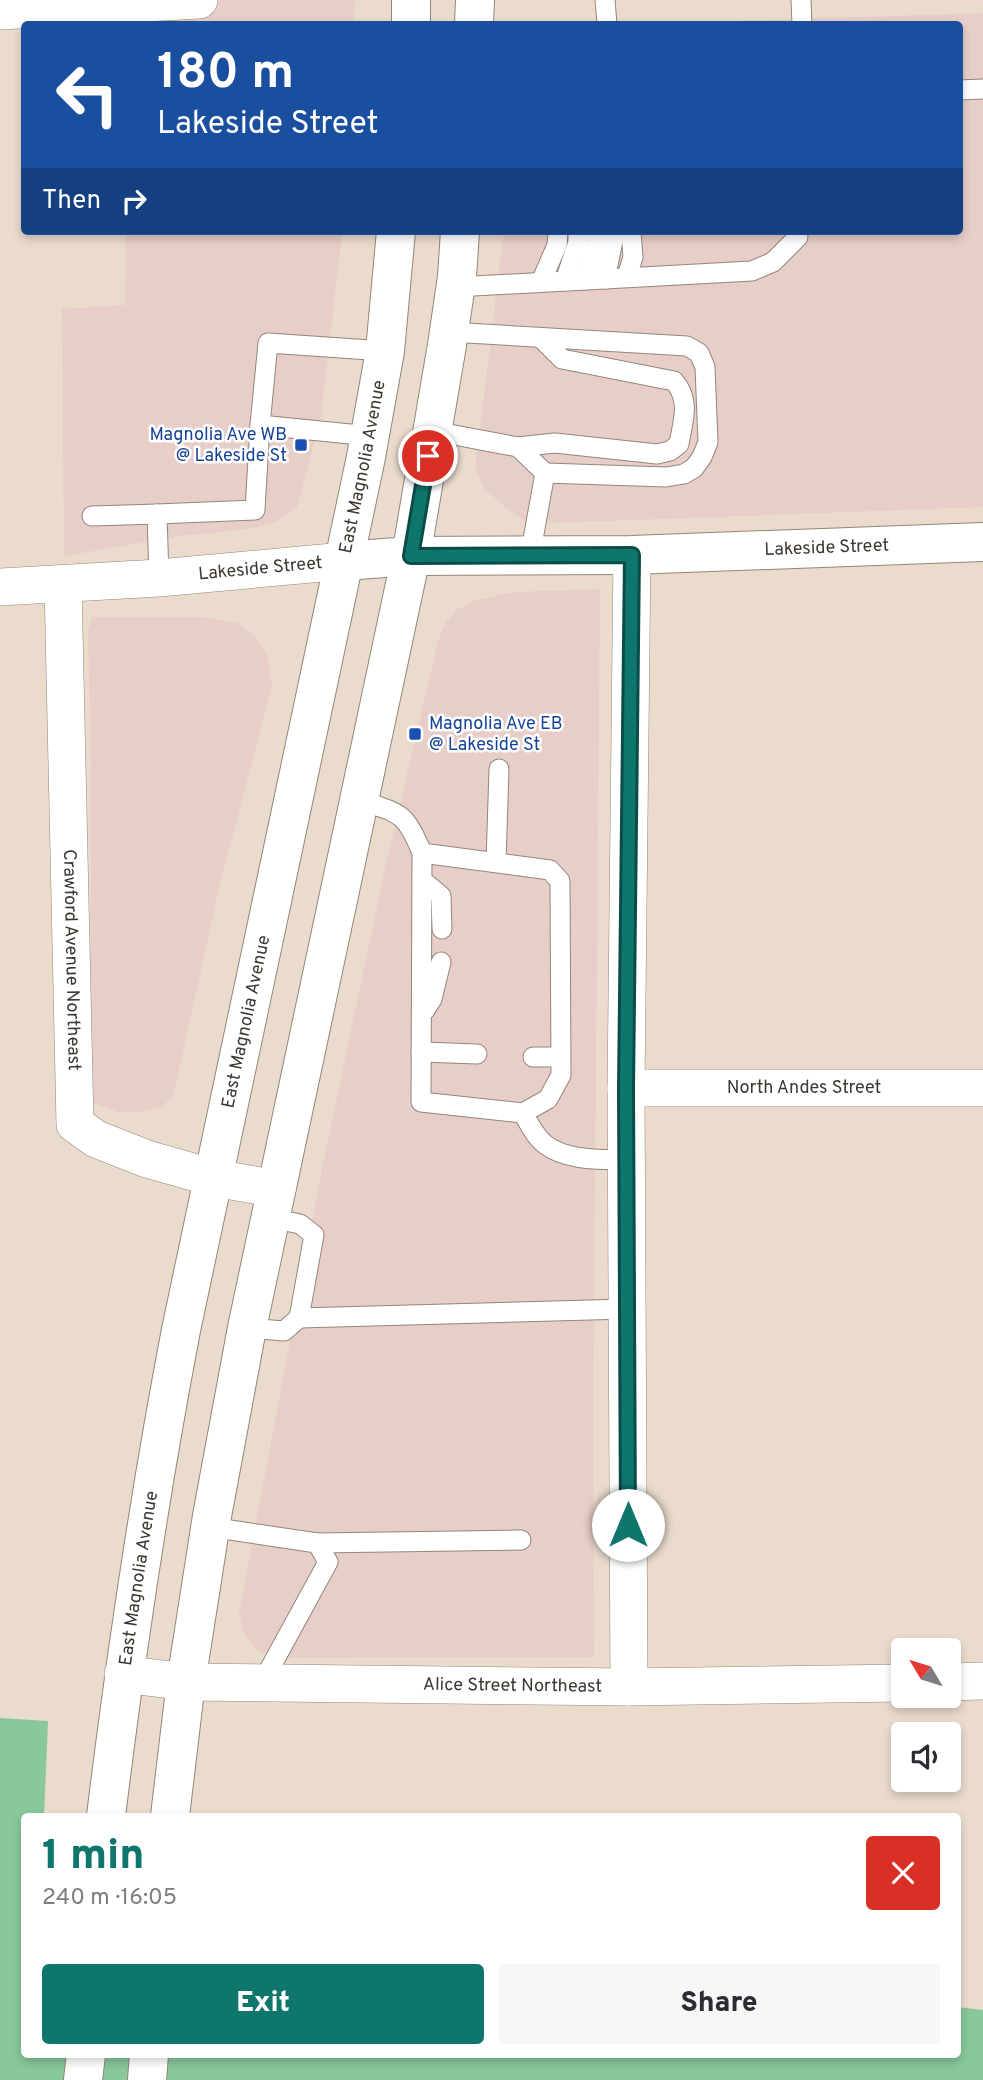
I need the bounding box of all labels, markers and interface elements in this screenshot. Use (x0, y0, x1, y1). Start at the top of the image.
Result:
text: 180 m (157, 44, 294, 106)
icon: left (42, 49, 133, 140)
text: Lakeside Street (157, 105, 379, 145)
icon: right (115, 182, 153, 220)
text: Then (42, 185, 101, 218)
street label: East Magnolia Avenue (334, 378, 391, 556)
place label: Magnolia Ave WB @ Lakeside St (150, 424, 287, 468)
pin (398, 426, 458, 486)
marker: Magnolia Ave WB @ Lakeside St (293, 437, 309, 453)
icon: arrive (409, 437, 447, 475)
street label: Lakeside Street (764, 534, 889, 562)
street label: Lakeside Street (197, 552, 323, 586)
place label: Magnolia Ave EB @ Lakeside St (429, 713, 562, 757)
marker: Magnolia Ave EB @ Lakeside St (407, 726, 423, 742)
street label: Crawford Avenue Northeast (57, 849, 85, 1071)
street label: East Magnolia Avenue (217, 933, 276, 1110)
street label: North Andes Street (727, 1077, 881, 1100)
position arrow (591, 1488, 665, 1562)
street label: East Magnolia Avenue (114, 1489, 164, 1667)
north arrow (891, 1638, 961, 1708)
map controls (891, 1638, 961, 1792)
street label: Alice Street Northeast (423, 1673, 602, 1698)
button: sound (891, 1722, 961, 1792)
text: 1 min (42, 1831, 145, 1884)
button: close (866, 1836, 940, 1910)
text: 240 m · 16:05 (42, 1884, 177, 1913)
button: Exit (42, 1964, 484, 2044)
button: Share (498, 1964, 940, 2044)

